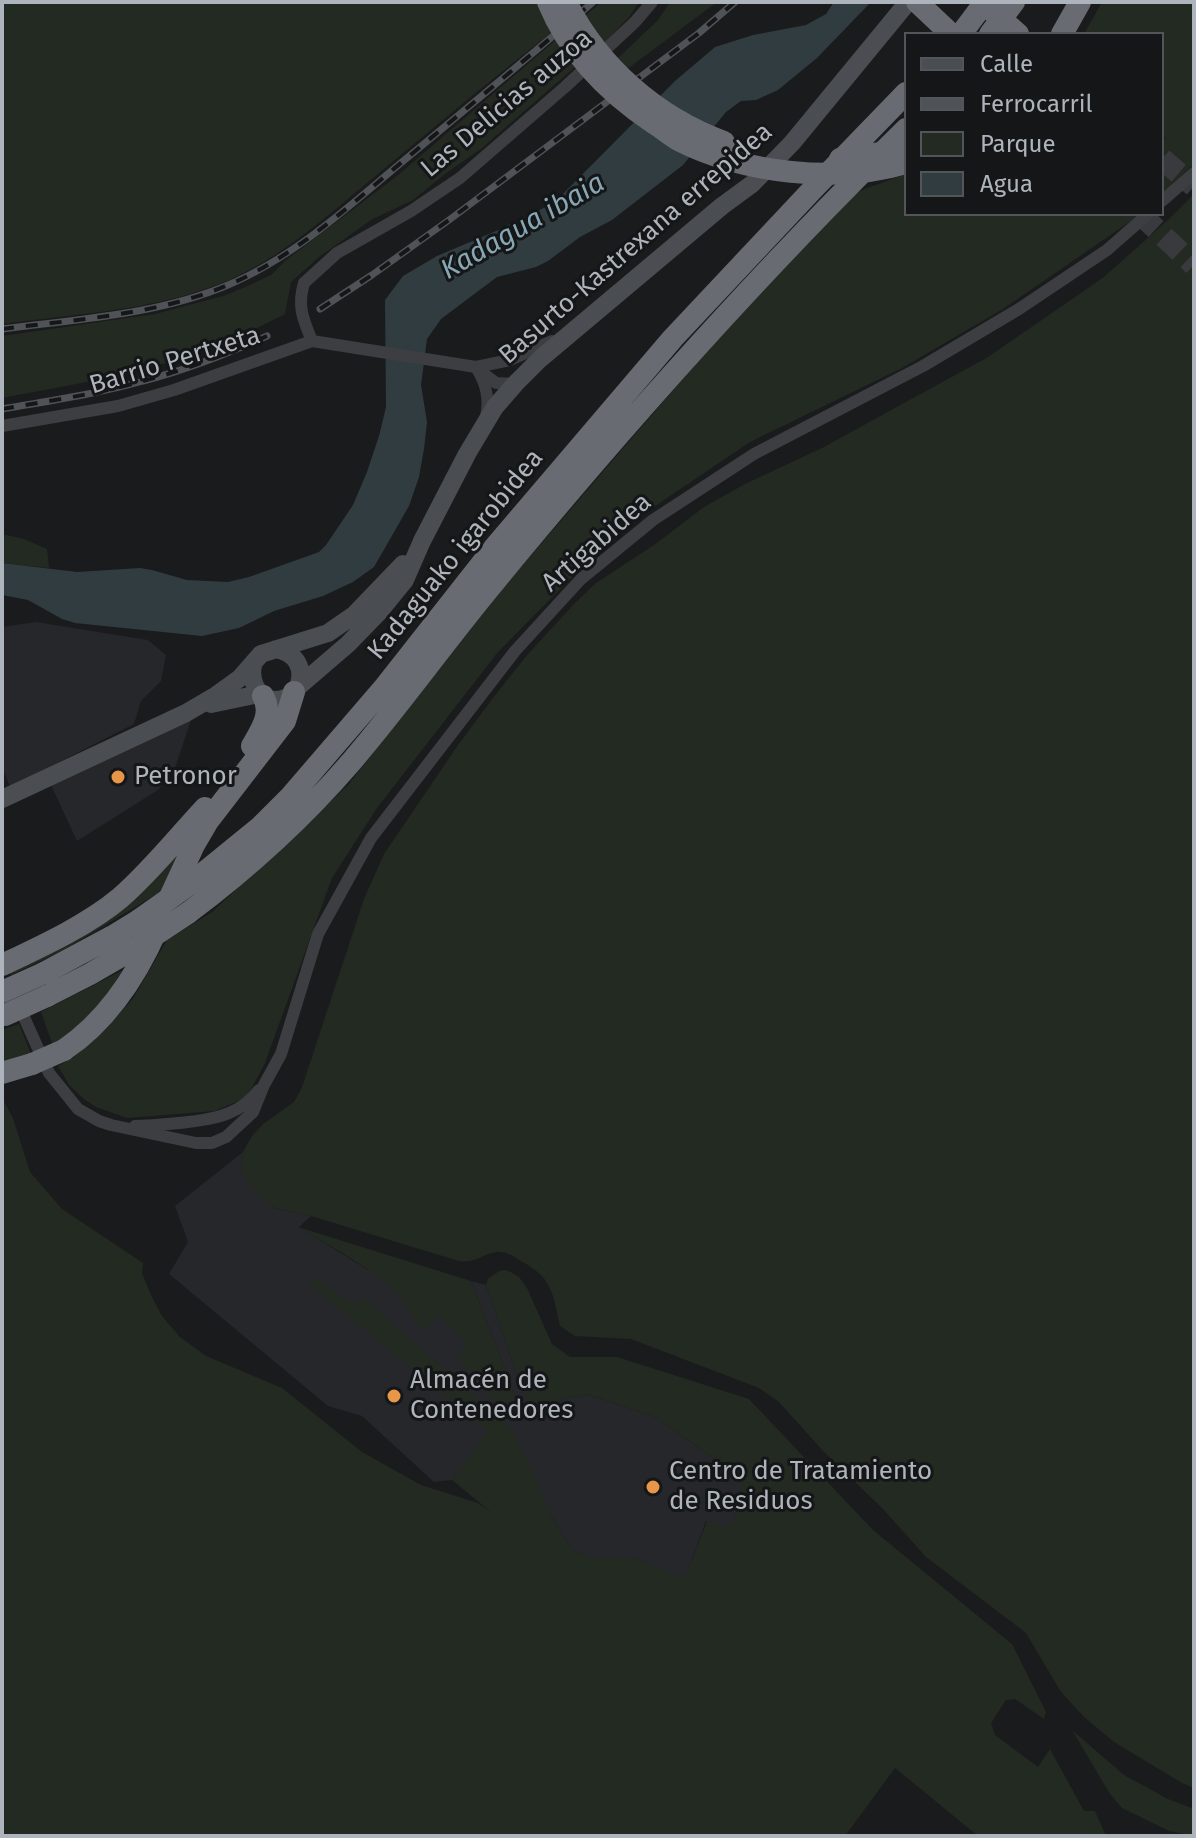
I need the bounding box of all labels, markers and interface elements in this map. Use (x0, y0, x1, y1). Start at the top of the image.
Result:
street label: Las Delicias auzoa (415, 23, 599, 185)
legend (904, 32, 1164, 216)
text: Calle (980, 50, 1033, 78)
text: Ferrocarril (980, 90, 1092, 118)
street label: Basurto-Kastrexana errepidea (493, 117, 779, 371)
text: Parque (980, 130, 1056, 158)
water label: Kadagua ibaia (435, 167, 611, 287)
text: Agua (980, 170, 1033, 198)
street label: Barrio Pertxeta (86, 320, 264, 402)
street label: Kadaguako igarobidea (362, 443, 550, 667)
street label: Artigabidea (536, 487, 658, 599)
place label: Petronor (134, 761, 237, 793)
marker: Petronor (109, 768, 127, 786)
place label: Almacén de Contenedores (410, 1365, 573, 1426)
marker: Almacén de Contenedores (385, 1387, 403, 1405)
place label: Centro de Tratamiento de Residuos (669, 1456, 932, 1518)
marker: Centro de Tratamiento de Residuos (644, 1478, 662, 1496)

